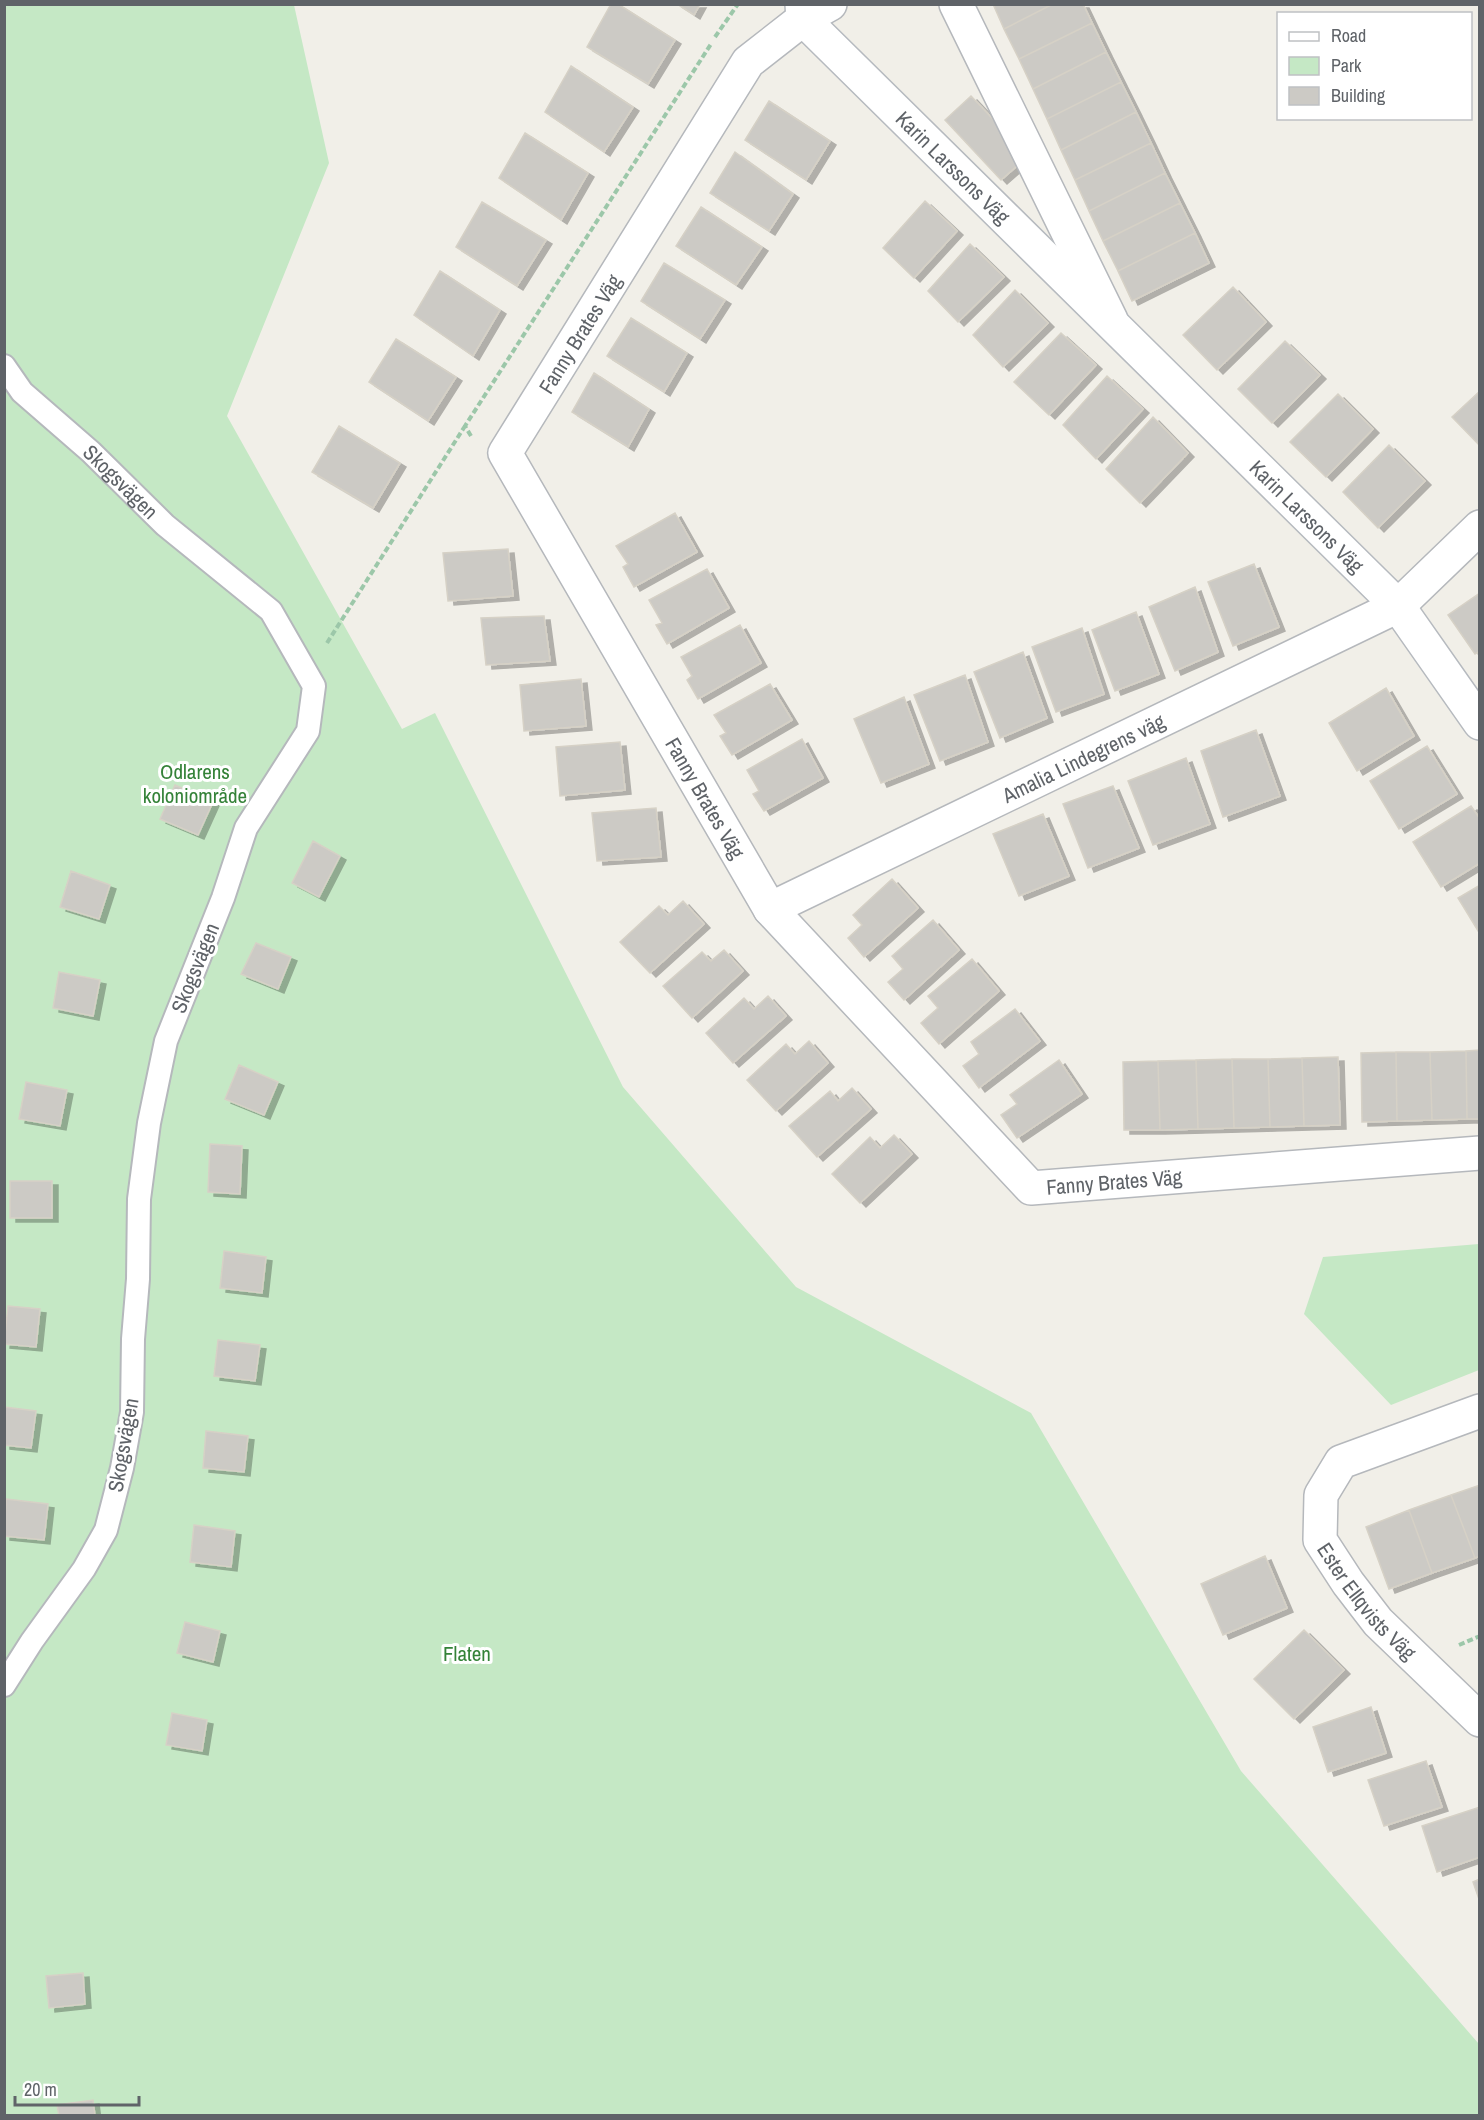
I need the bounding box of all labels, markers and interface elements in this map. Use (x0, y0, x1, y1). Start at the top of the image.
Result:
legend (1277, 12, 1472, 120)
text: Road (1331, 23, 1366, 48)
text: Park (1331, 53, 1362, 78)
text: Building (1331, 83, 1386, 108)
street label: Karin Larssons Väg (890, 104, 1017, 230)
street label: Fanny Brates Väg (532, 268, 628, 399)
street label: Skogsvägen (77, 438, 165, 525)
street label: Karin Larssons Väg (1243, 453, 1371, 580)
street label: Amalia Lindegrens väg (996, 706, 1170, 810)
street label: Fanny Brates Väg (659, 732, 752, 864)
park label: Odlarens koloniområde (143, 757, 247, 810)
street label: Skogsvägen (164, 919, 226, 1017)
street label: Fanny Brates Väg (1045, 1162, 1183, 1201)
street label: Skogsvägen (100, 1396, 146, 1494)
street label: Ester Ellqvists Väg (1311, 1537, 1423, 1666)
park label: Flaten (443, 1639, 491, 1668)
scale bar (15, 2069, 140, 2107)
text: 20 m (24, 2077, 57, 2102)

